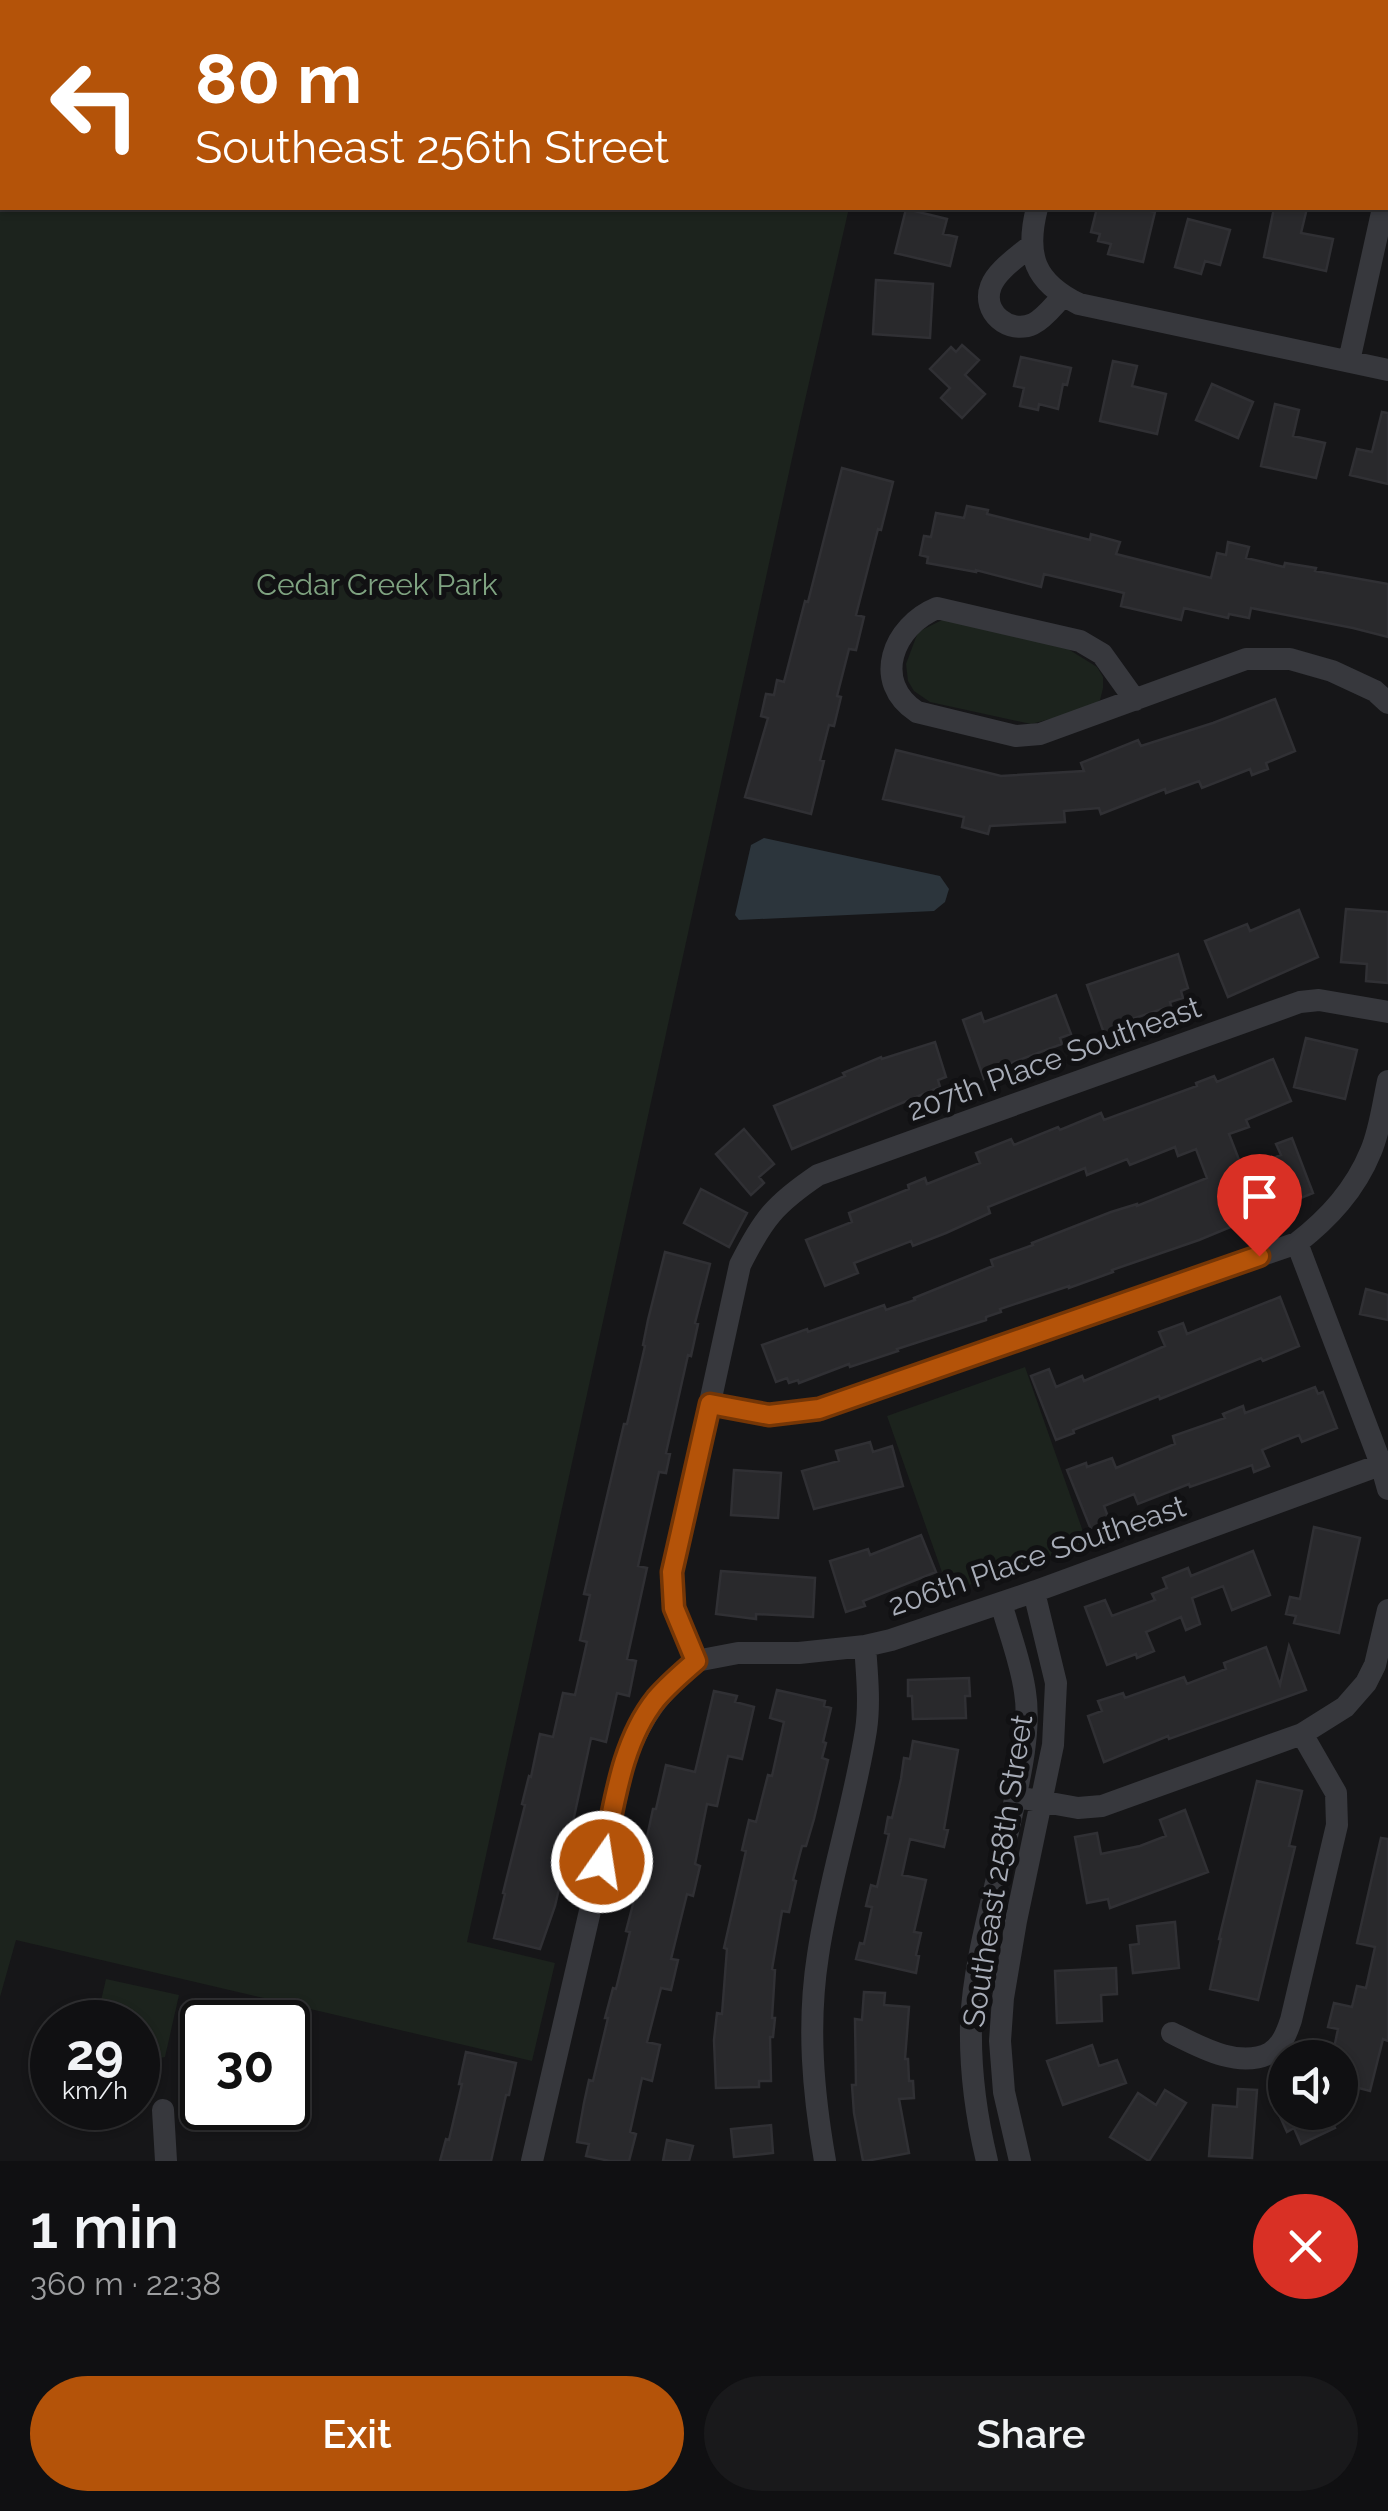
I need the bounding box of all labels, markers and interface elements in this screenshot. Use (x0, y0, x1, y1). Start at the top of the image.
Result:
text: 80 m (195, 37, 362, 119)
icon: left (30, 40, 160, 170)
text: Southeast 256th Street (195, 121, 669, 174)
park label: Cedar Creek Park (256, 567, 498, 602)
street label: 207th Place Southeast (902, 989, 1205, 1128)
pin (1217, 1154, 1302, 1257)
icon: arrive (1232, 1169, 1287, 1224)
street label: 206th Place Southeast (884, 1488, 1190, 1623)
street label: Southeast 258th Street (956, 1712, 1039, 2030)
position arrow (550, 1810, 654, 1914)
speed limit sign: 30 (180, 2000, 310, 2130)
text: 29 (66, 2023, 124, 2082)
map controls (1268, 2040, 1358, 2130)
button: sound (1268, 2040, 1358, 2130)
text: km/h (62, 2075, 128, 2105)
text: 1 min (30, 2192, 179, 2262)
button: close (1253, 2194, 1358, 2299)
text: 360 m · 22:38 (30, 2265, 221, 2302)
button: Exit (30, 2376, 684, 2491)
button: Share (704, 2376, 1358, 2491)

